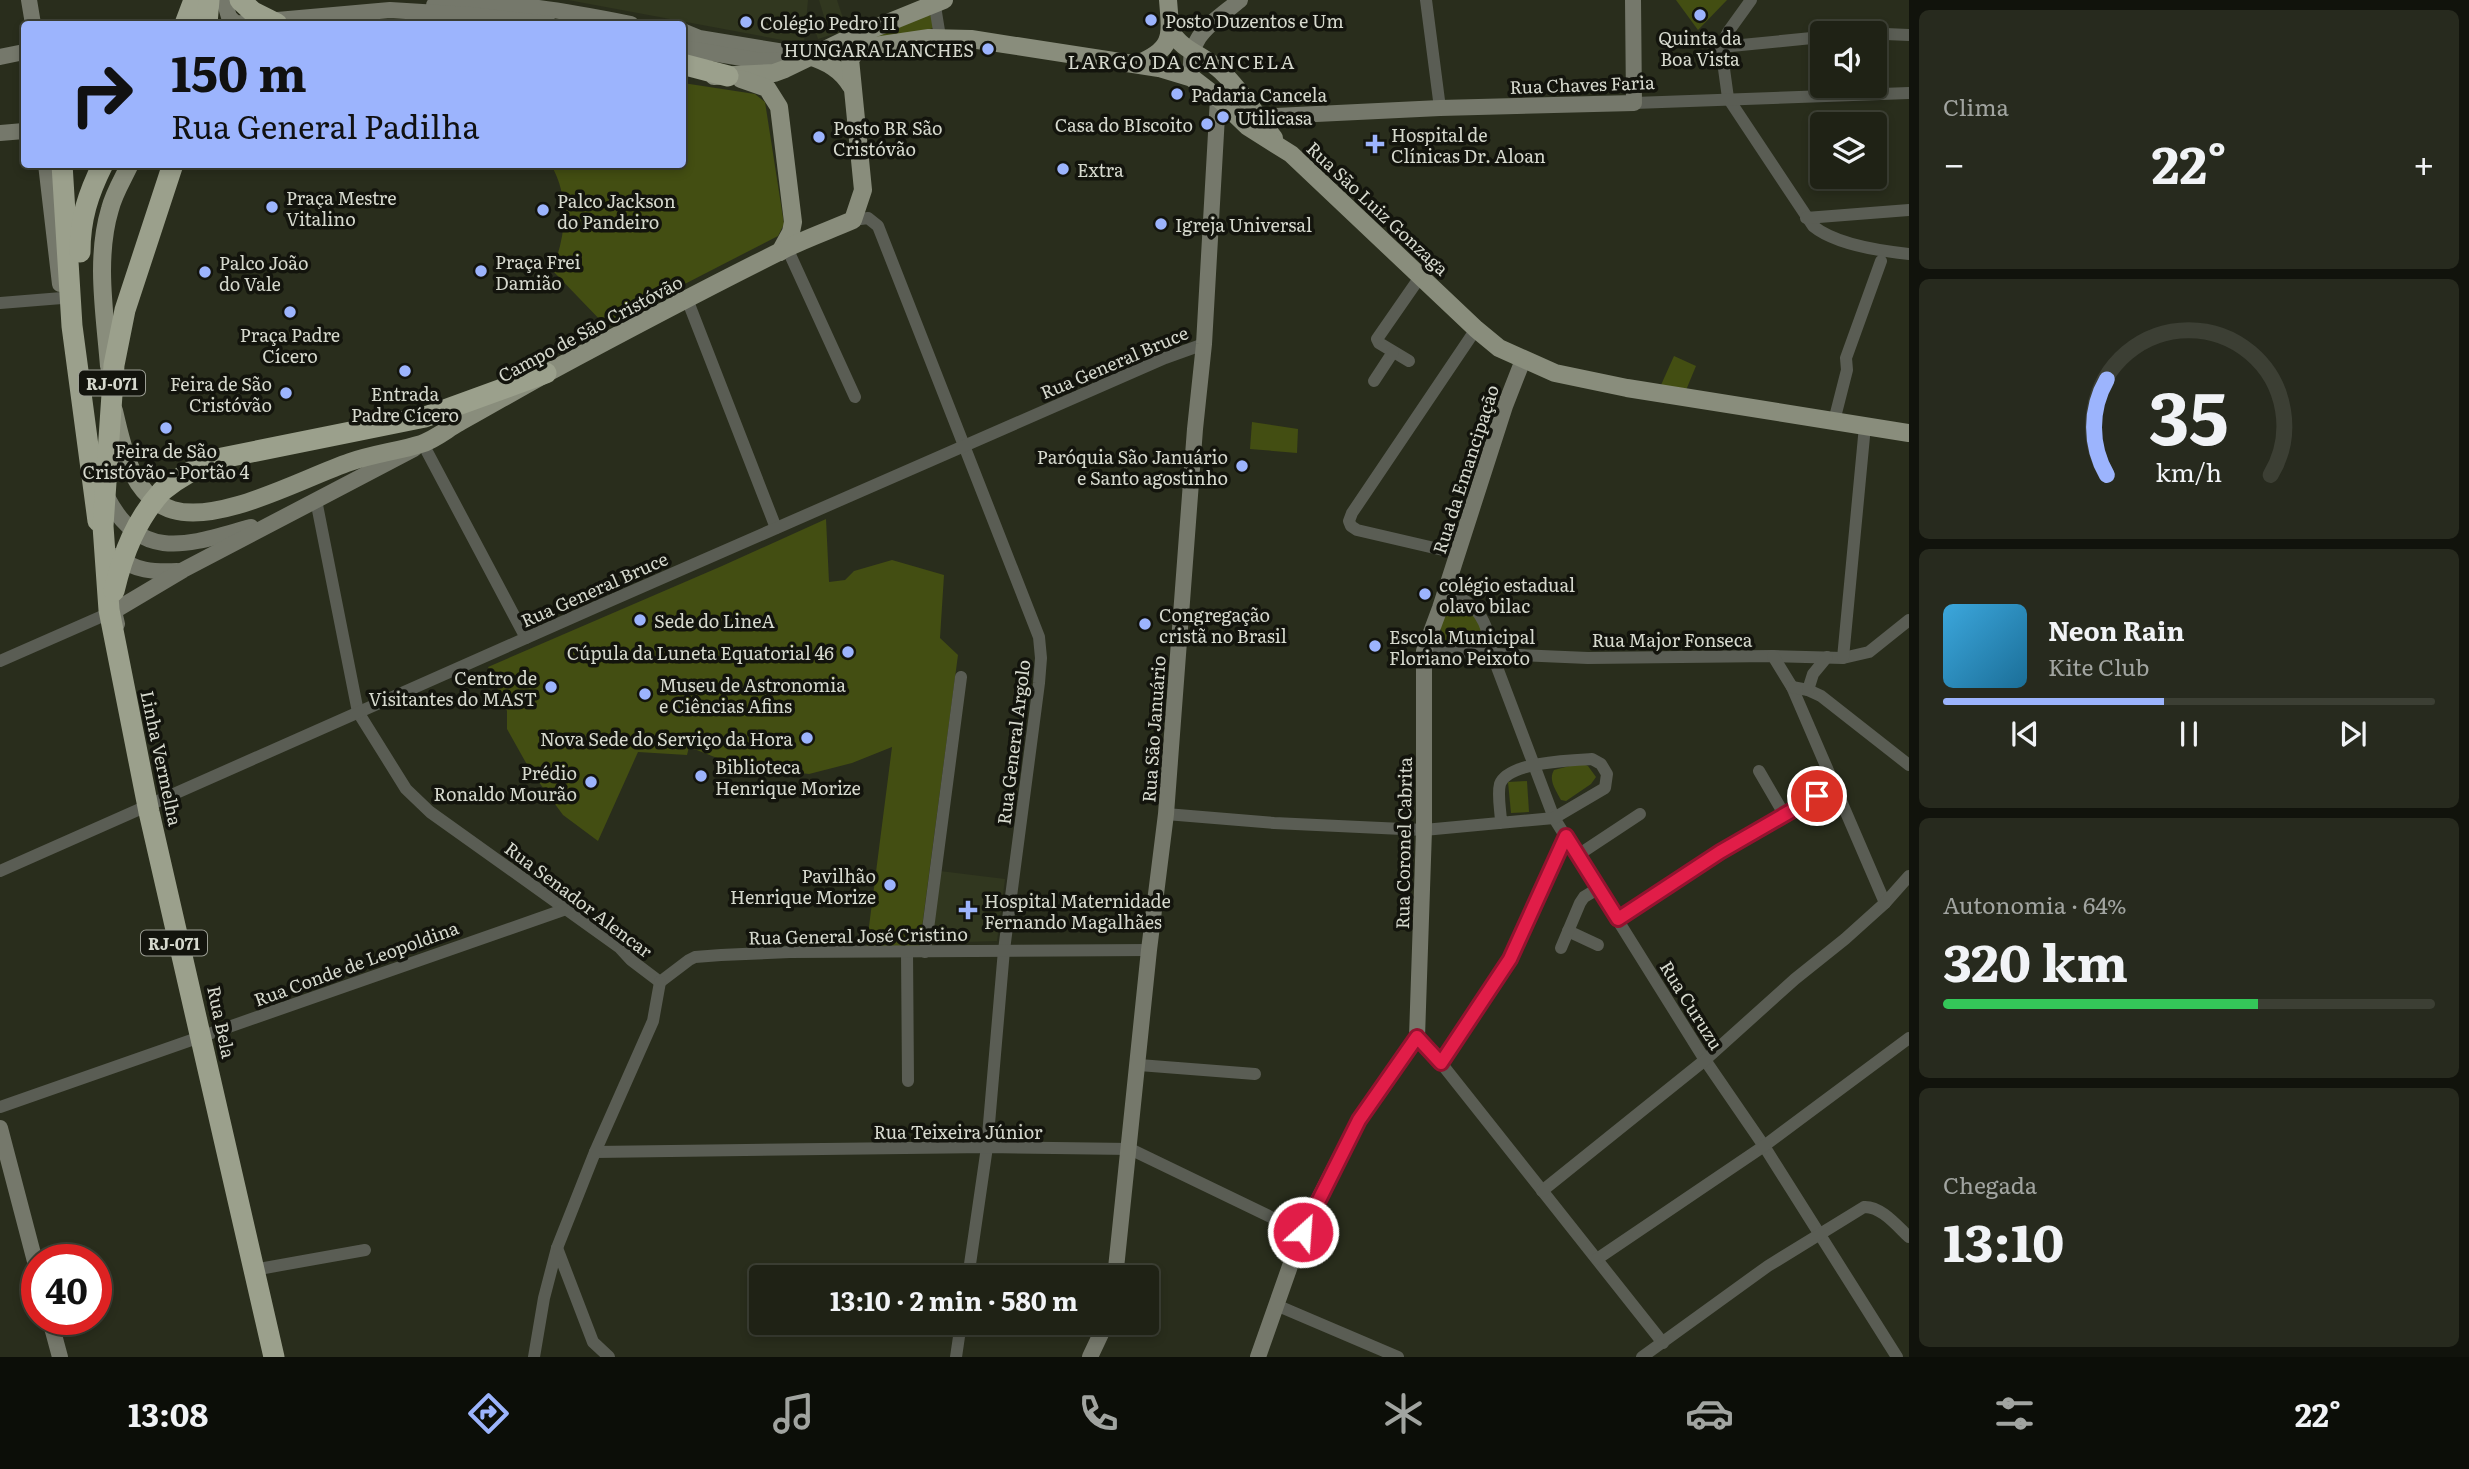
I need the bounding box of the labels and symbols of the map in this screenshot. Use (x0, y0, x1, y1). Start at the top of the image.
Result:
place label: Posto Duzentos e Um (1165, 7, 1344, 34)
marker: Quinta da Boa Vista (1692, 7, 1708, 23)
place label: Colégio Pedro II (760, 9, 897, 36)
marker: Posto Duzentos e Um (1143, 12, 1159, 28)
marker: Colégio Pedro II (738, 14, 754, 30)
place label: Quinta da Boa Vista (1658, 24, 1742, 72)
place label: HUNGARA LANCHES (783, 36, 974, 63)
marker: HUNGARA LANCHES (980, 41, 996, 57)
district label: LARGO DA CANCELA (1067, 47, 1297, 75)
street label: Rua Chaves Faria (1509, 68, 1655, 100)
place label: Padaria Cancela (1191, 81, 1328, 108)
marker: Padaria Cancela (1169, 86, 1185, 102)
place label: Utilicasa (1237, 104, 1313, 131)
marker: Utilicasa (1215, 109, 1231, 125)
place label: Casa do BIscoito (1055, 111, 1193, 138)
place label: Posto BR São Cristóvão (833, 114, 943, 162)
marker: Casa do BIscoito (1199, 116, 1215, 132)
place label: Hospital de Clínicas Dr. Aloan (1391, 121, 1546, 169)
marker: Posto BR São Cristóvão (811, 129, 827, 145)
marker: Hospital de Clínicas Dr. Aloan (1365, 134, 1385, 154)
street label: Rua São Luiz Gonzaga (1301, 135, 1455, 281)
place label: Extra (1077, 156, 1124, 183)
marker: Extra (1055, 161, 1071, 177)
place label: Praça Mestre Vitalino (286, 184, 397, 232)
place label: Palco Jackson do Pandeiro (557, 187, 676, 235)
marker: Praça Mestre Vitalino (264, 199, 280, 215)
marker: Palco Jackson do Pandeiro (535, 202, 551, 218)
place label: Igreja Universal (1175, 211, 1312, 238)
marker: Igreja Universal (1153, 216, 1169, 232)
place label: Praça Frei Damião (495, 248, 581, 296)
place label: Palco João do Vale (219, 249, 308, 297)
marker: Praça Frei Damião (473, 263, 489, 279)
marker: Palco João do Vale (197, 264, 213, 280)
street label: Campo de São Cristóvão (493, 268, 687, 388)
marker: Praça Padre Cícero (282, 304, 298, 320)
street label: Rua General Bruce (1036, 319, 1192, 405)
place label: Praça Padre Cícero (240, 321, 340, 369)
marker: Entrada Padre Cícero (397, 363, 413, 379)
road number: RJ-071 (79, 370, 145, 396)
place label: Feira de São Cristóvão (170, 370, 272, 418)
place label: Entrada Padre Cícero (351, 380, 459, 428)
street label: Rua da Emancipação (1425, 381, 1505, 557)
marker: Feira de São Cristóvão (278, 385, 294, 401)
marker: Feira de São Cristóvão - Portão 4 (158, 420, 174, 436)
place label: Feira de São Cristóvão - Portão 4 (82, 437, 250, 485)
place label: Paróquia São Januário e Santo agostinho (1037, 443, 1228, 491)
marker: Paróquia São Januário e Santo agostinho (1234, 458, 1250, 474)
street label: Rua General Bruce (516, 544, 672, 634)
place label: colégio estadual olavo bilac (1439, 571, 1575, 619)
marker: colégio estadual olavo bilac (1417, 586, 1433, 602)
place label: Congregação cristã no Brasil (1159, 601, 1287, 649)
place label: Sede do LineA (654, 607, 775, 634)
marker: Sede do LineA (632, 612, 648, 628)
marker: Congregação cristã no Brasil (1137, 616, 1153, 632)
place label: Escola Municipal Floriano Peixoto (1389, 623, 1535, 671)
street label: Rua Major Fonseca (1592, 626, 1753, 653)
marker: Escola Municipal Floriano Peixoto (1367, 638, 1383, 654)
place label: Cúpula da Luneta Equatorial 46 (567, 639, 834, 666)
marker: Cúpula da Luneta Equatorial 46 (840, 644, 856, 660)
street label: Rua São Januário (1134, 654, 1172, 804)
street label: Rua General Argolo (989, 658, 1037, 826)
place label: Centro de Visitantes do MAST (368, 664, 537, 712)
place label: Museu de Astronomia e Ciências Afins (659, 671, 846, 719)
marker: Centro de Visitantes do MAST (543, 679, 559, 695)
marker: Museu de Astronomia e Ciências Afins (637, 686, 653, 702)
street label: Linha Vermelha (134, 688, 190, 829)
place label: Nova Sede do Serviço da Hora (540, 725, 793, 752)
marker: Nova Sede do Serviço da Hora (799, 730, 815, 746)
place label: Biblioteca Henrique Morize (715, 753, 861, 801)
street label: Rua Coronel Cabrita (1388, 756, 1418, 929)
place label: Prédio Ronaldo Mourão (433, 759, 577, 807)
pin (1787, 766, 1847, 826)
marker: Biblioteca Henrique Morize (693, 768, 709, 784)
marker: Prédio Ronaldo Mourão (583, 774, 599, 790)
street label: Rua Senador Alencar (499, 834, 659, 964)
place label: Pavilhão Henrique Morize (730, 862, 876, 910)
marker: Pavilhão Henrique Morize (882, 877, 898, 893)
place label: Hospital Maternidade Fernando Magalhães (984, 887, 1171, 935)
marker: Hospital Maternidade Fernando Magalhães (958, 900, 978, 920)
street label: Rua Conde de Leopoldina (250, 913, 463, 1013)
street label: Rua General José Cristino (748, 920, 968, 950)
road number: RJ-071 (141, 931, 207, 956)
street label: Rua Curuzu (1654, 955, 1730, 1055)
street label: Rua Bela (201, 983, 243, 1061)
street label: Rua Teixeira Júnior (873, 1118, 1043, 1145)
position arrow (1266, 1195, 1340, 1269)
speed limit sign: 40 (21, 1244, 112, 1335)

